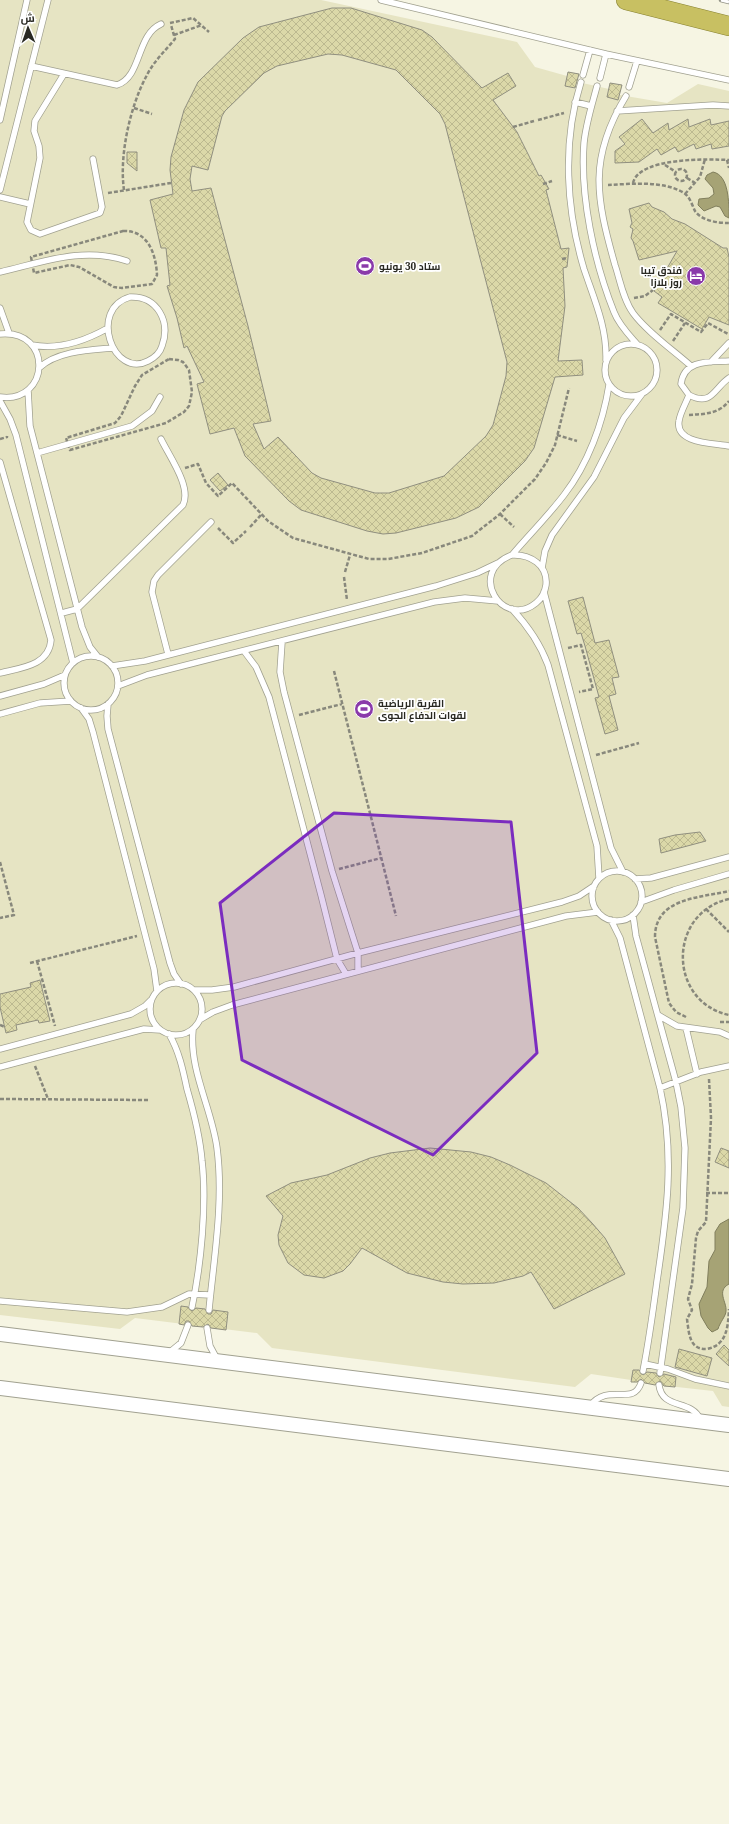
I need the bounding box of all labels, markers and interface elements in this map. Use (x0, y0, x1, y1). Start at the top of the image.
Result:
north arrow (8, 8, 48, 48)
text: ش (20, 10, 35, 25)
sports icon: ستاد 30 يونيو (354, 255, 376, 277)
place label: ستاد 30 يونيو (379, 259, 440, 273)
place label: فندق تيبا روز بلازا (640, 263, 682, 289)
hotel icon: فندق تيبا روز بلازا (685, 265, 707, 287)
place label: القرية الرياضية لقوات الدفاع الجوى (378, 696, 466, 723)
sports icon: القرية الرياضية لقوات الدفاع الجوى (353, 698, 375, 720)

